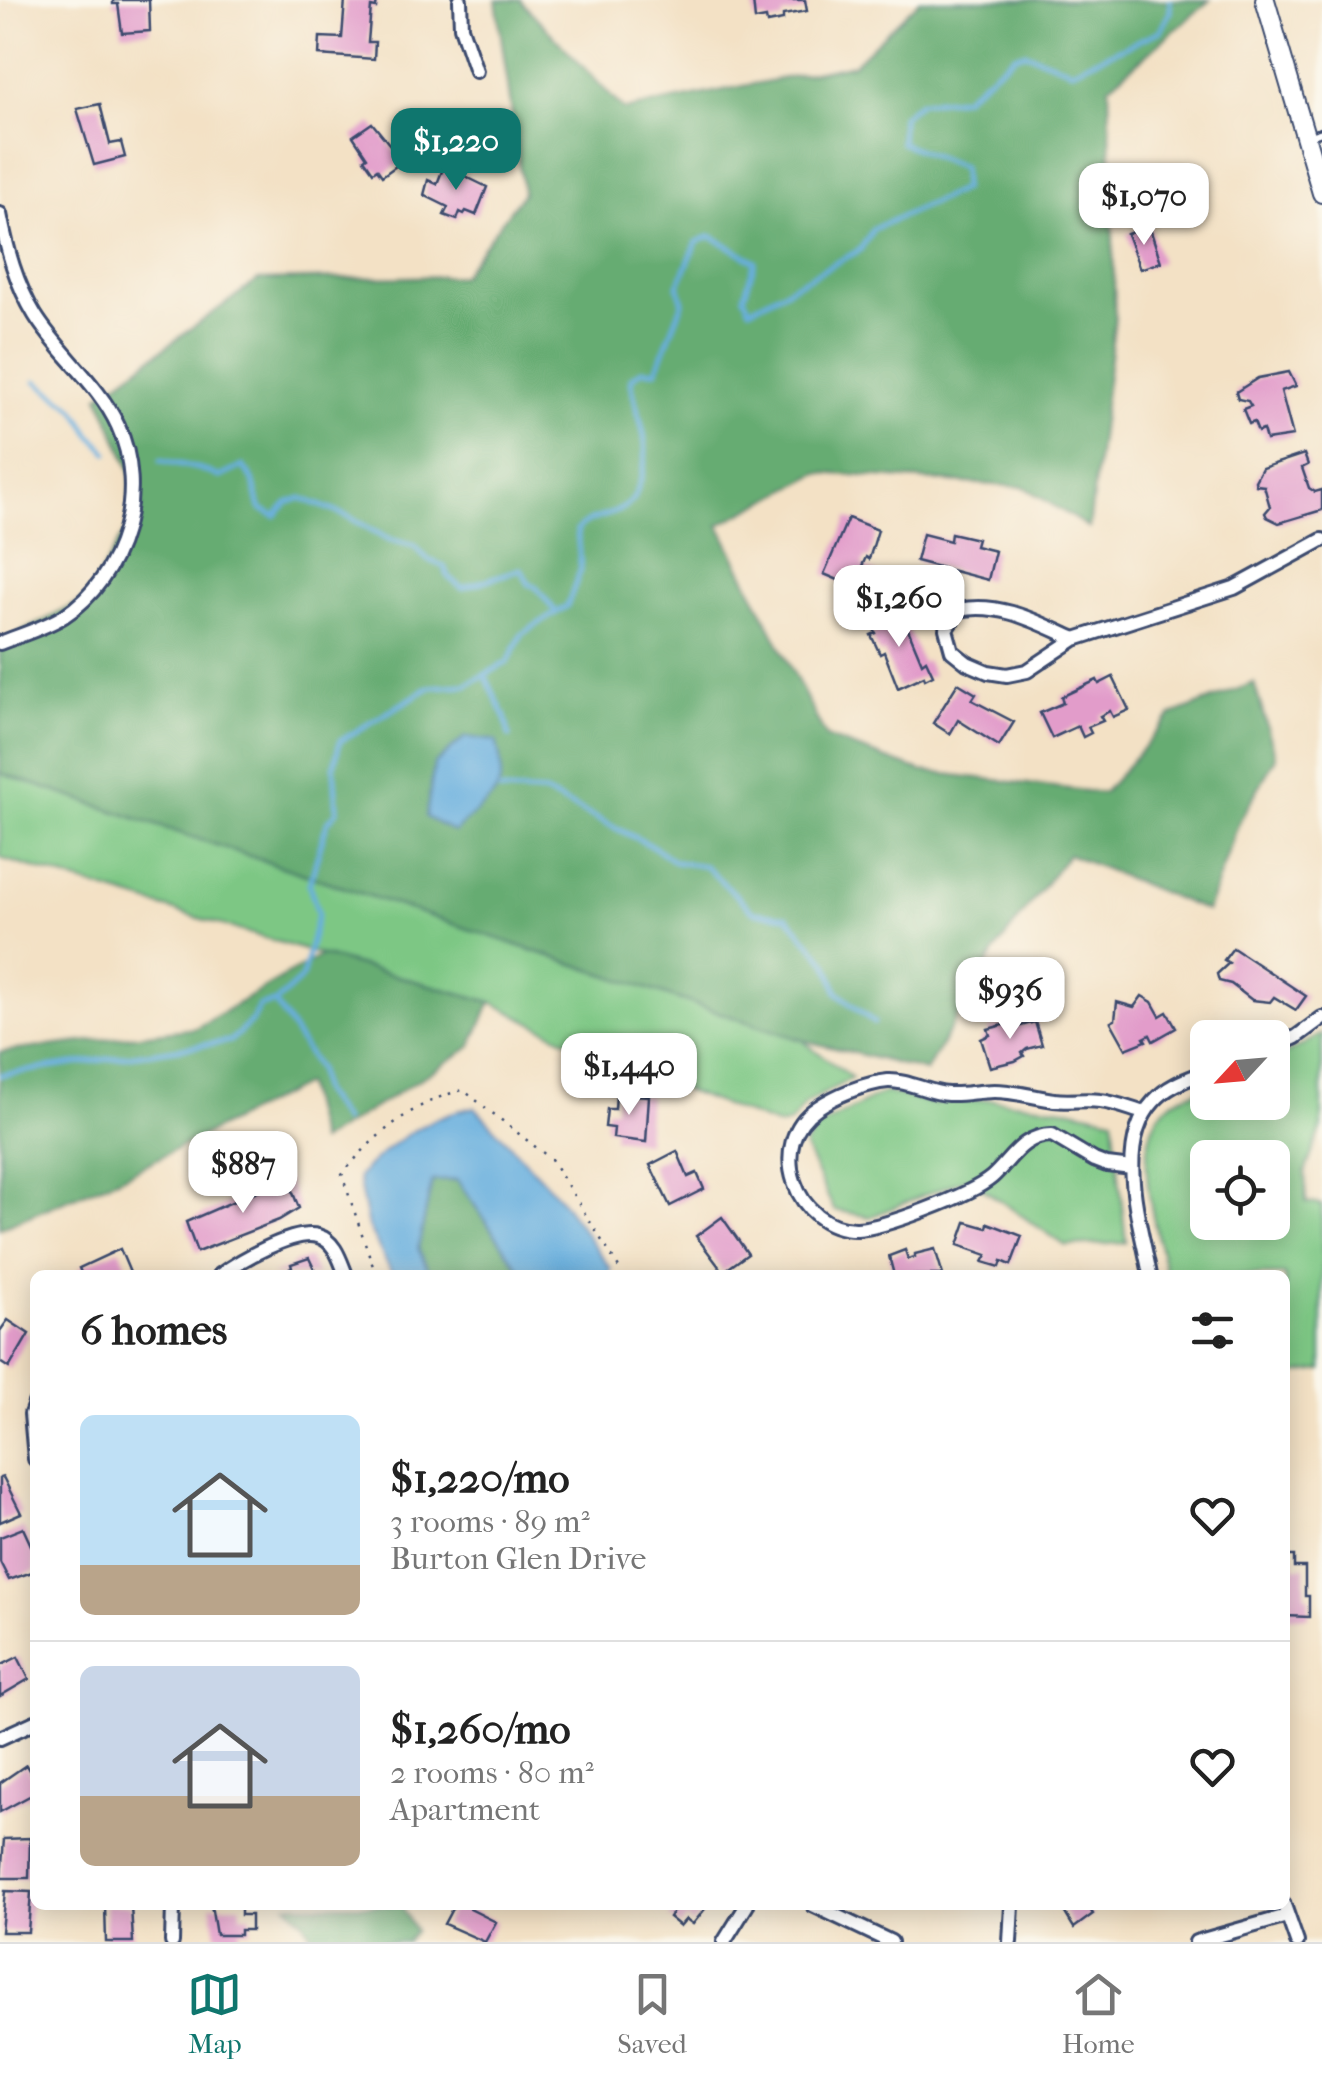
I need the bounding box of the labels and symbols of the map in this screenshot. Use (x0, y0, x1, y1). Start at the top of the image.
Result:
pin: $1,220 (375, 108, 537, 193)
pin: $1,070 (1063, 163, 1225, 248)
pin: $1,260 (818, 565, 980, 650)
pin: $936 (951, 957, 1069, 1042)
north arrow (1190, 1020, 1290, 1120)
pin: $1,440 (548, 1033, 710, 1118)
pin: $887 (184, 1131, 302, 1216)

